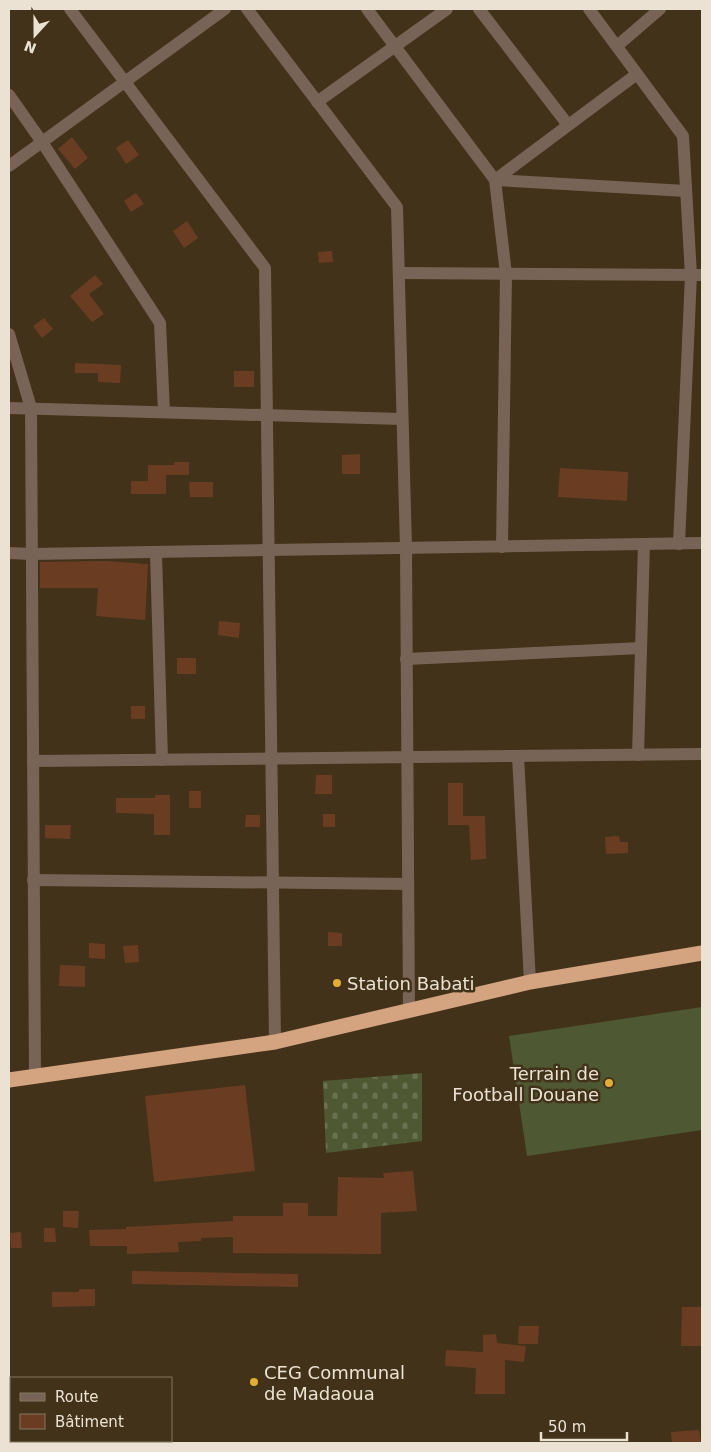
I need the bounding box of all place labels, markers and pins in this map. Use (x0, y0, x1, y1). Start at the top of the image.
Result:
place label: Station Babati (347, 973, 475, 994)
marker: Station Babati (331, 977, 343, 989)
place label: Terrain de Football Douane (452, 1063, 599, 1105)
marker: Terrain de Football Douane (603, 1077, 615, 1089)
place label: CEG Communal de Madaoua (264, 1362, 405, 1404)
marker: CEG Communal de Madaoua (248, 1376, 260, 1388)

